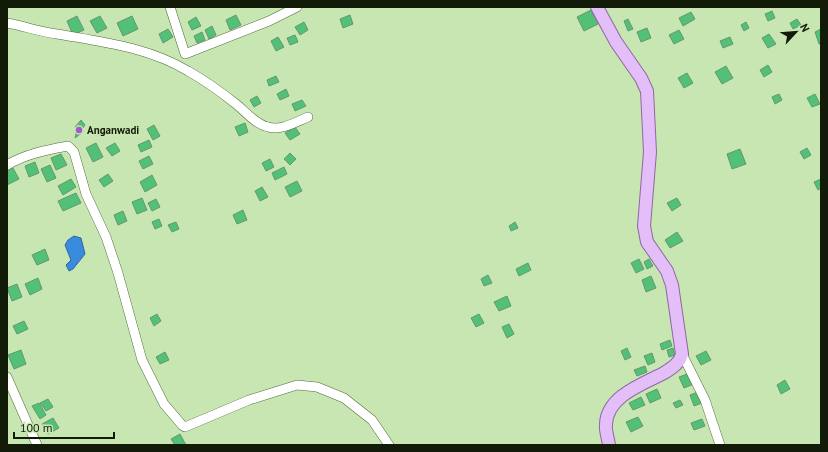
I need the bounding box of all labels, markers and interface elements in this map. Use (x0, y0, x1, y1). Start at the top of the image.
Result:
north arrow (776, 12, 816, 52)
text: N (797, 21, 813, 34)
place label: Anganwadi (87, 123, 139, 137)
marker: Anganwadi (74, 125, 84, 135)
scale bar (14, 414, 114, 440)
text: 100 m (20, 420, 53, 435)

